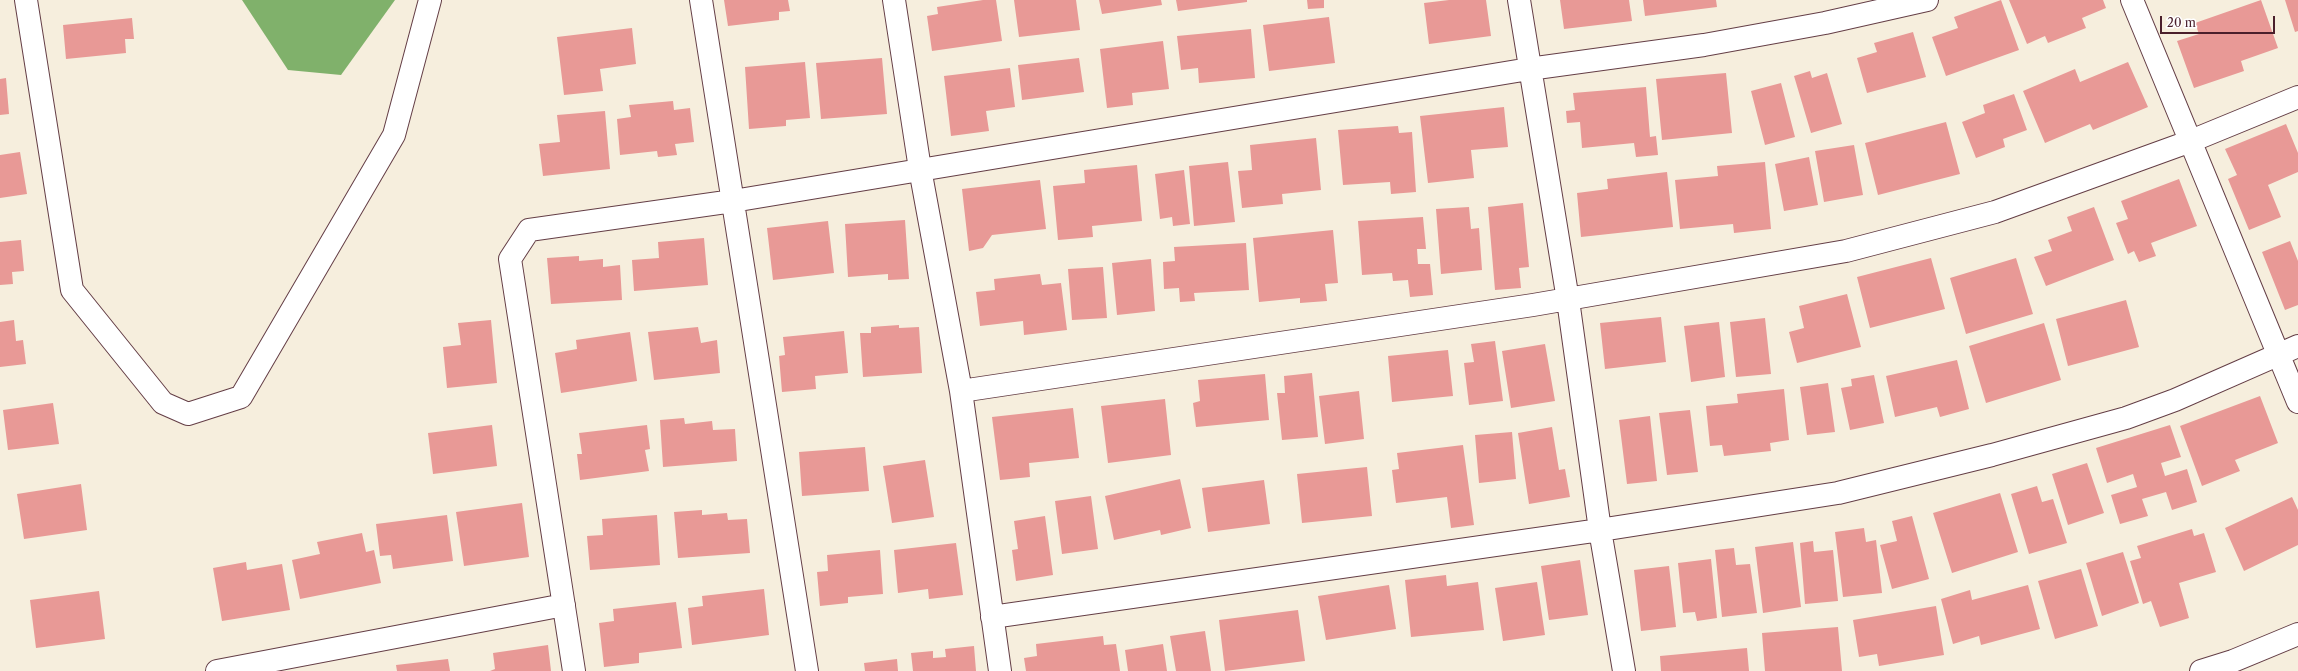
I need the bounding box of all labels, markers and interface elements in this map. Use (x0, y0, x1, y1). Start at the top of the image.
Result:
scale bar (2162, 8, 2277, 34)
text: 20 m (2167, 15, 2196, 30)

